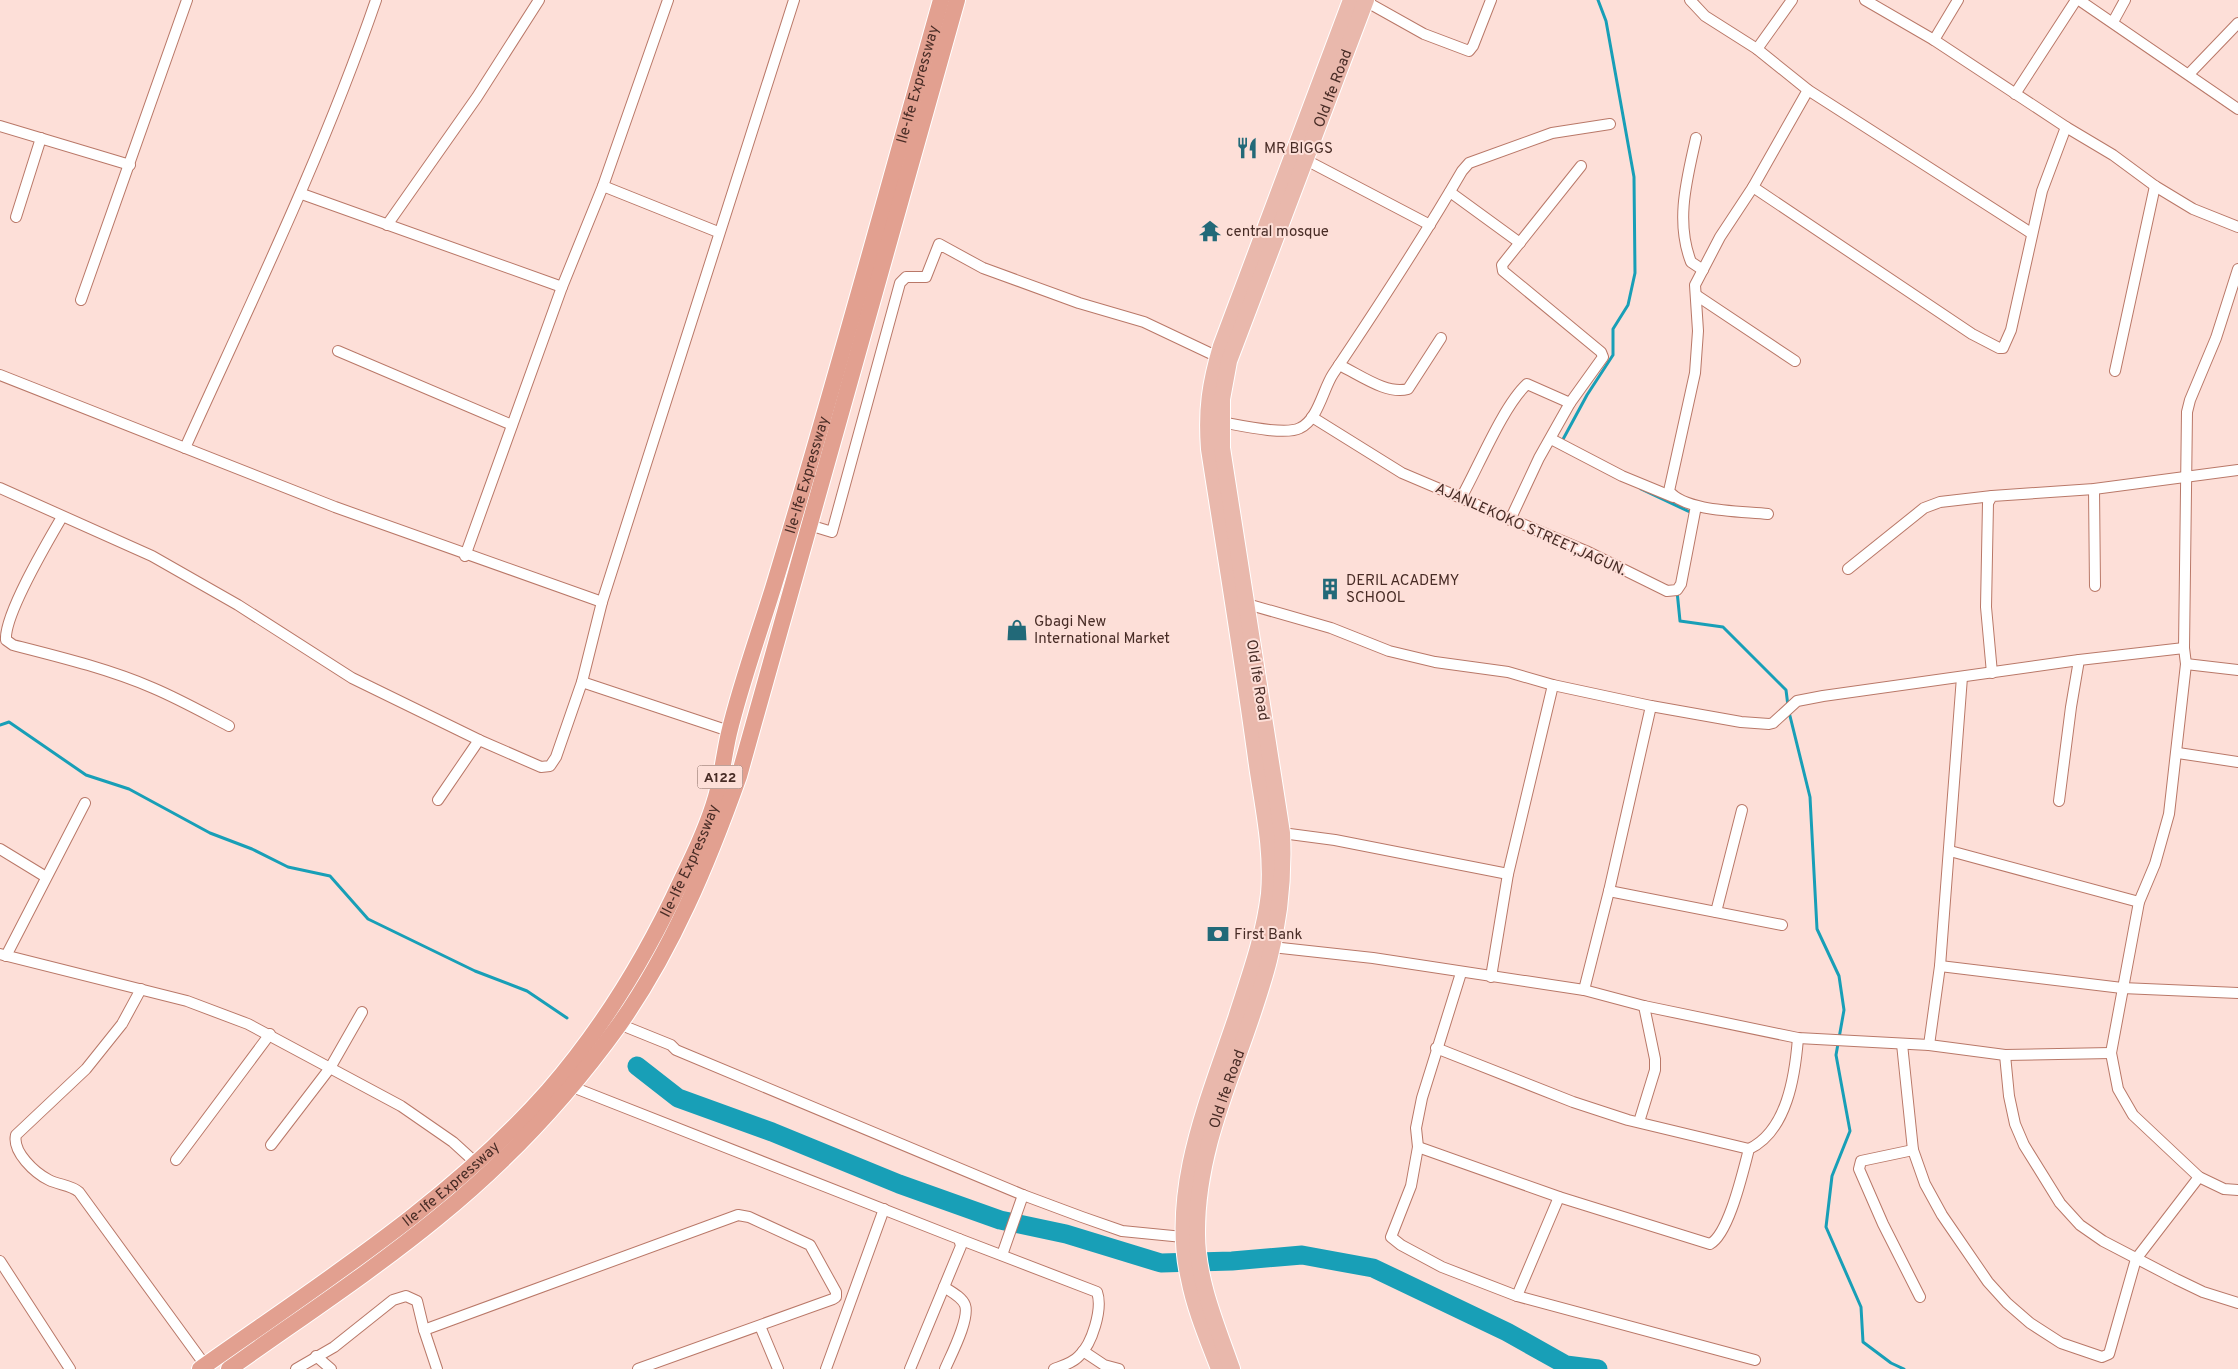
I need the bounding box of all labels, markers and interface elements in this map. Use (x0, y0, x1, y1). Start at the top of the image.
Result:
street label: Ile-Ife Expressway (893, 23, 944, 146)
street label: Old Ife Road (1310, 47, 1357, 130)
restaurant icon: MR BIGGS (1234, 135, 1260, 161)
place label: MR BIGGS (1264, 140, 1333, 159)
temple icon: central mosque (1197, 218, 1223, 244)
place label: central mosque (1226, 223, 1329, 242)
street label: Ile-Ife Expressway (782, 414, 834, 536)
street label: AJANLEKOKO STREET,JAGUN. (1432, 480, 1629, 581)
place label: DERIL ACADEMY SCHOOL (1346, 572, 1460, 608)
building icon: DERIL ACADEMY SCHOOL (1317, 576, 1343, 602)
place label: Gbagi New International Market (1034, 613, 1170, 649)
shop icon: Gbagi New International Market (1004, 617, 1030, 643)
street label: Old Ife Road (1241, 638, 1272, 722)
road number: A122 (698, 766, 742, 789)
street label: Ile-Ife Expressway (657, 802, 724, 921)
bank icon: First Bank (1205, 921, 1231, 947)
place label: First Bank (1234, 926, 1303, 945)
street label: Old Ife Road (1206, 1047, 1250, 1131)
street label: Ile-Ife Expressway (399, 1138, 504, 1232)

